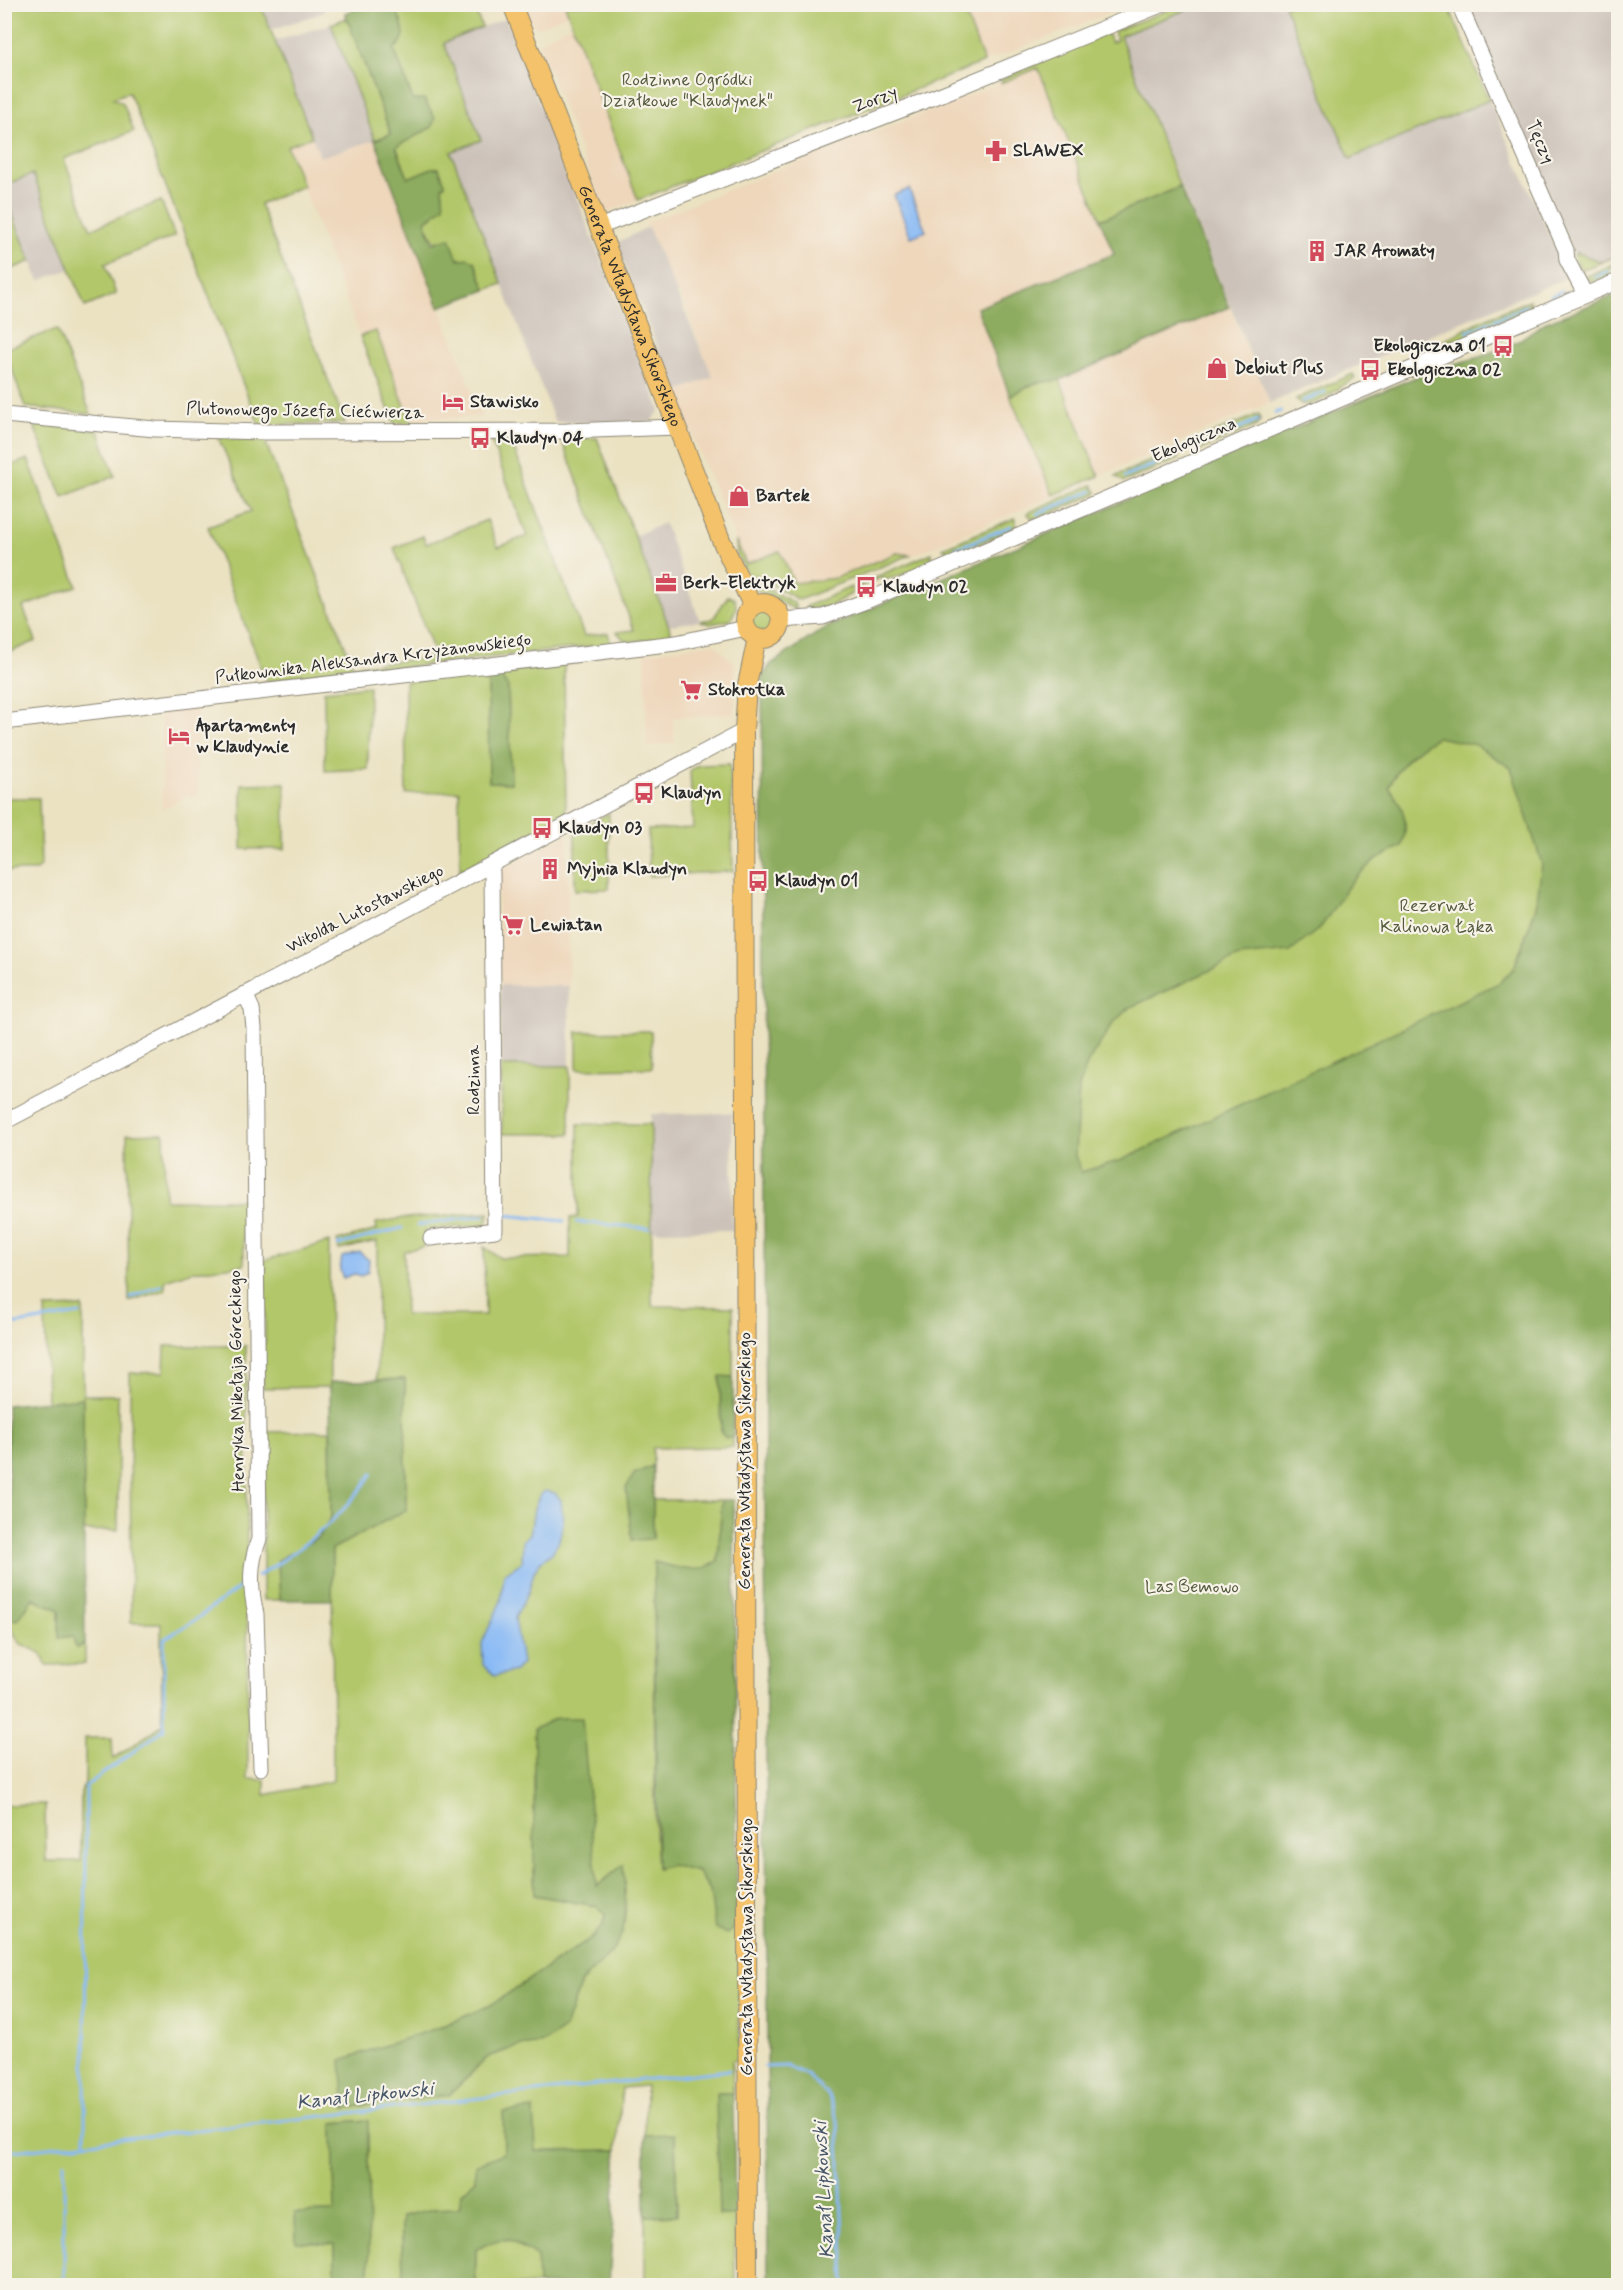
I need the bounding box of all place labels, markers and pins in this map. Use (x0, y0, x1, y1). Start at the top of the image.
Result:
pharmacy icon: SLAWEX (984, 139, 1008, 163)
place label: SLAWEX (1013, 139, 1084, 163)
building icon: JAR Aromaty (1305, 239, 1329, 263)
place label: JAR Aromaty (1334, 239, 1435, 263)
place label: Ekologiczna 01 (1373, 334, 1486, 360)
bus stop icon: Ekologiczna 01 (1491, 334, 1515, 358)
shop icon: Debiut Plus (1205, 356, 1229, 380)
place label: Debiut Plus (1234, 356, 1323, 380)
bus stop icon: Ekologiczna 02 (1358, 358, 1382, 382)
place label: Ekologiczna 02 (1387, 358, 1502, 384)
hotel icon: Stawisko (441, 390, 465, 414)
place label: Stawisko (470, 390, 539, 414)
bus stop icon: Klaudyn 04 (468, 426, 492, 450)
place label: Klaudyn 04 (497, 426, 584, 450)
shop icon: Bartek (727, 484, 751, 508)
place label: Bartek (756, 484, 810, 508)
office icon: Berk-Elektryk (654, 571, 678, 595)
place label: Berk-Elektryk (683, 571, 796, 595)
bus stop icon: Klaudyn 02 (854, 575, 878, 599)
place label: Klaudyn 02 (883, 575, 968, 599)
supermarket icon: Stokrotka (679, 678, 703, 702)
place label: Stokrotka (708, 678, 785, 702)
place label: Apartamenty w Klaudynie (196, 714, 296, 759)
hotel icon: Apartamenty w Klaudynie (167, 724, 191, 748)
bus stop icon: Klaudyn (632, 781, 656, 805)
place label: Klaudyn (661, 781, 722, 805)
bus stop icon: Klaudyn 03 (530, 816, 554, 840)
place label: Klaudyn 03 (559, 816, 643, 840)
building icon: Myjnia Klaudyn (538, 857, 562, 881)
place label: Myjnia Klaudyn (567, 857, 687, 881)
bus stop icon: Klaudyn 01 (746, 869, 770, 893)
place label: Klaudyn 01 (775, 869, 858, 893)
supermarket icon: Lewiatan (501, 913, 525, 937)
place label: Lewiatan (530, 913, 602, 937)

